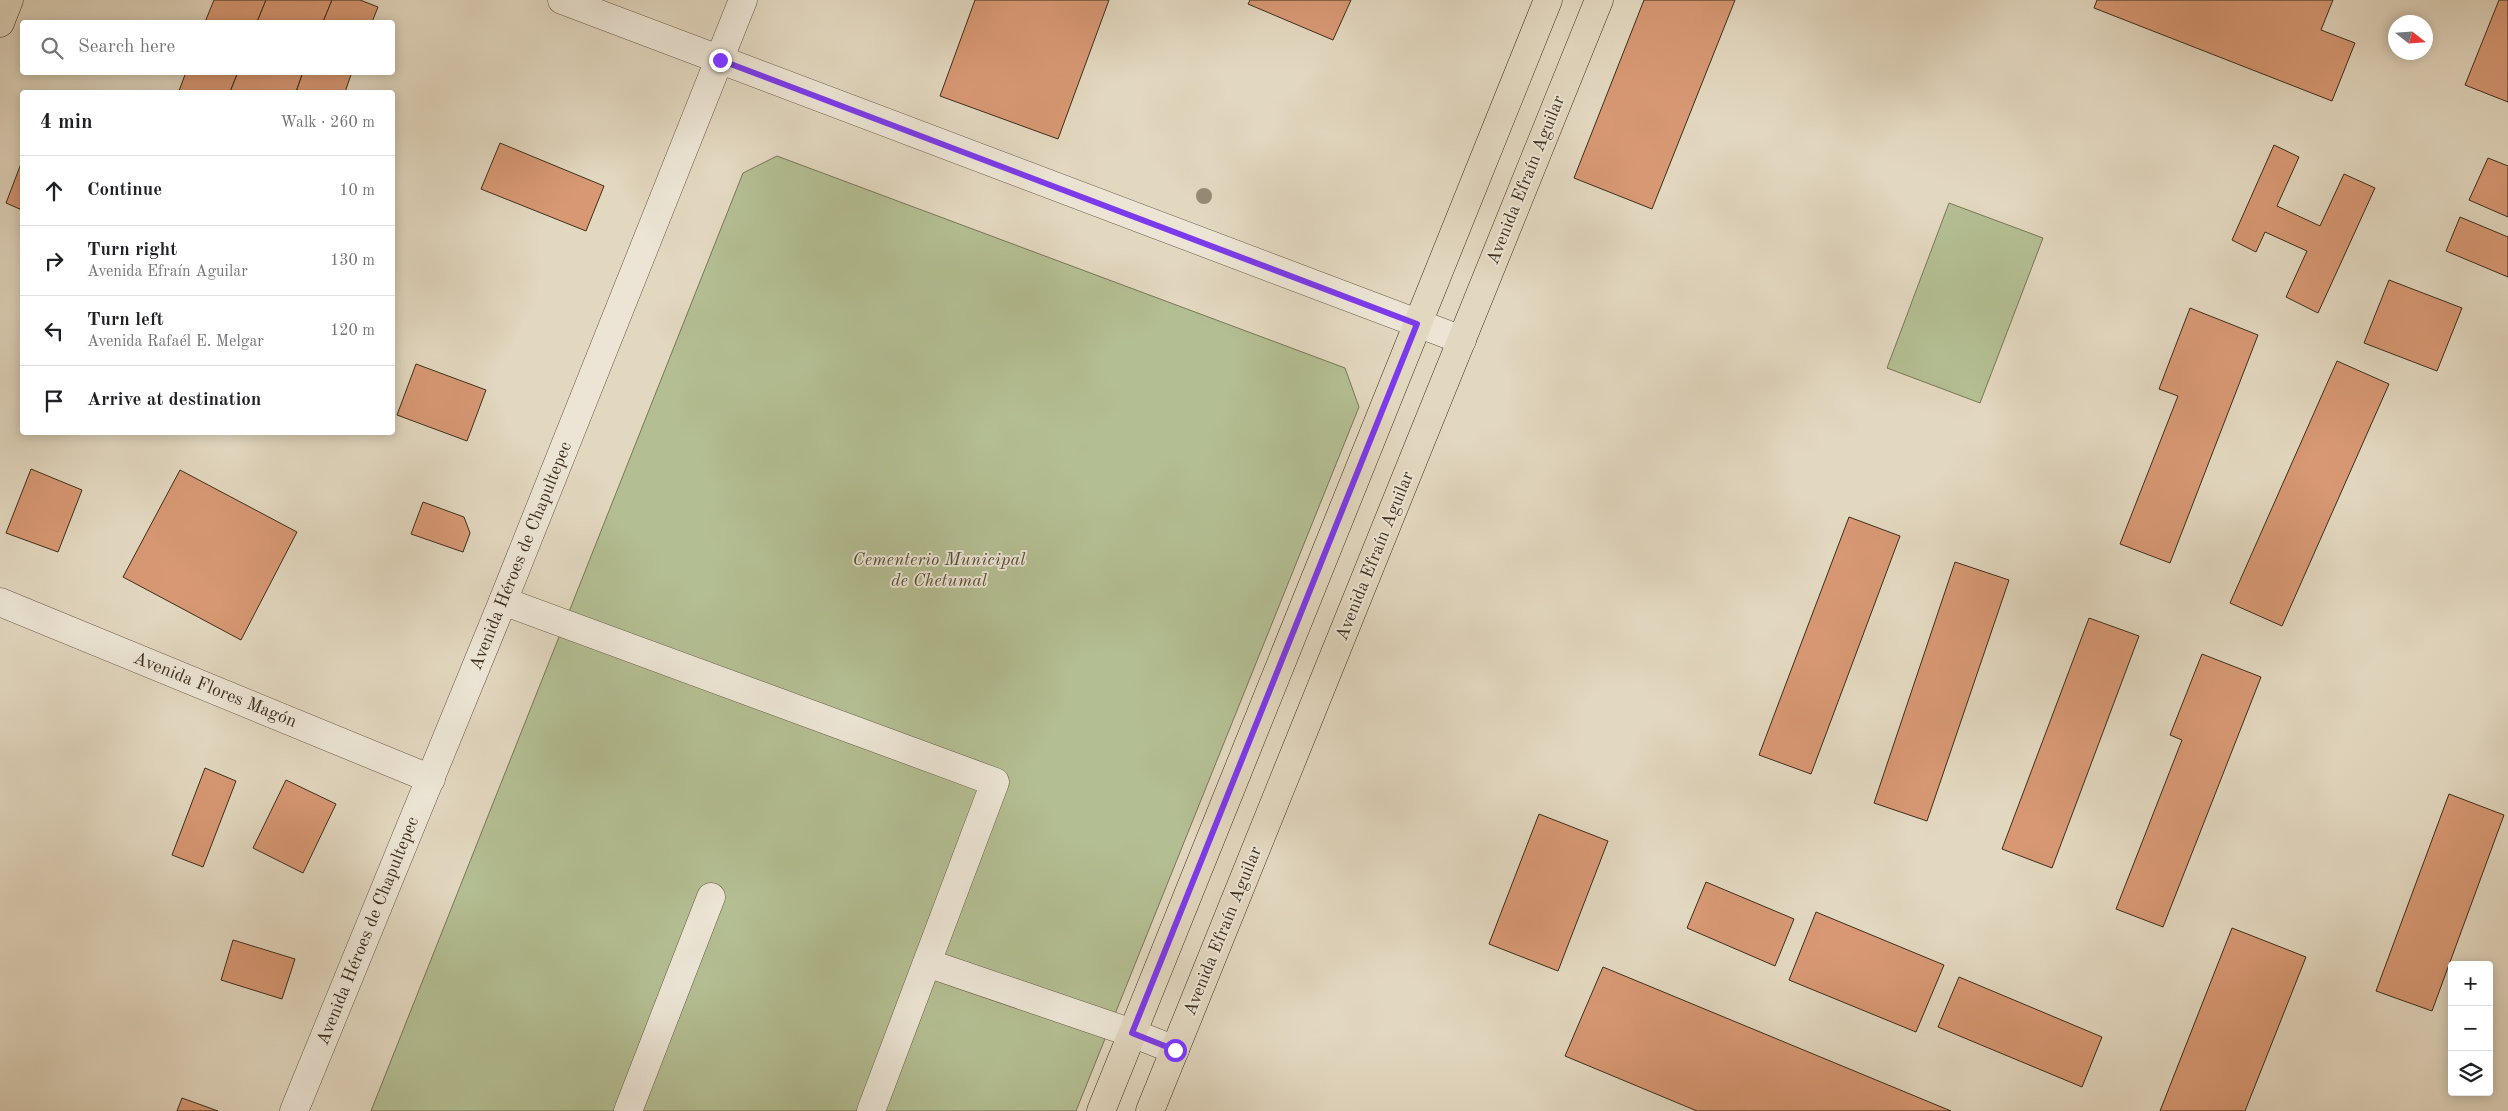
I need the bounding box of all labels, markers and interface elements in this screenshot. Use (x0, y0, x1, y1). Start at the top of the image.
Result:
north arrow (2388, 15, 2433, 60)
search box (20, 20, 395, 75)
icon: search (38, 34, 66, 62)
text: Search here (78, 38, 175, 57)
route end (709, 49, 732, 72)
street label: Avenida Efraín Aguilar (1484, 92, 1568, 267)
text: 4 min (40, 112, 93, 133)
text: Walk · 260 m (280, 115, 375, 131)
icon: ahead (40, 177, 68, 205)
text: Continue (87, 181, 162, 200)
text: 10 m (339, 183, 375, 199)
text: Turn right (87, 241, 177, 260)
icon: right (40, 247, 68, 275)
text: 130 m (330, 253, 375, 269)
text: Avenida Efraín Aguilar (87, 264, 248, 280)
text: Turn left (87, 311, 164, 330)
icon: left (40, 317, 68, 345)
text: 120 m (330, 323, 375, 339)
text: Avenida Rafaél E. Melgar (87, 334, 264, 350)
icon: arrive (40, 387, 68, 415)
text: Arrive at destination (87, 391, 261, 410)
street label: Avenida Héroes de Chapultepec (467, 439, 575, 673)
street label: Avenida Efraín Aguilar (1333, 468, 1417, 643)
park label: Cementerio Municipal de Chetumal (853, 551, 1026, 590)
street label: Avenida Flores Magón (131, 649, 299, 731)
street label: Avenida Héroes de Chapultepec (314, 814, 422, 1048)
street label: Avenida Efraín Aguilar (1181, 843, 1265, 1018)
map controls (2448, 961, 2493, 1096)
button: + (2448, 961, 2493, 1006)
button: − (2448, 1006, 2493, 1051)
route start (1164, 1039, 1187, 1062)
button: layers (2448, 1051, 2493, 1096)

